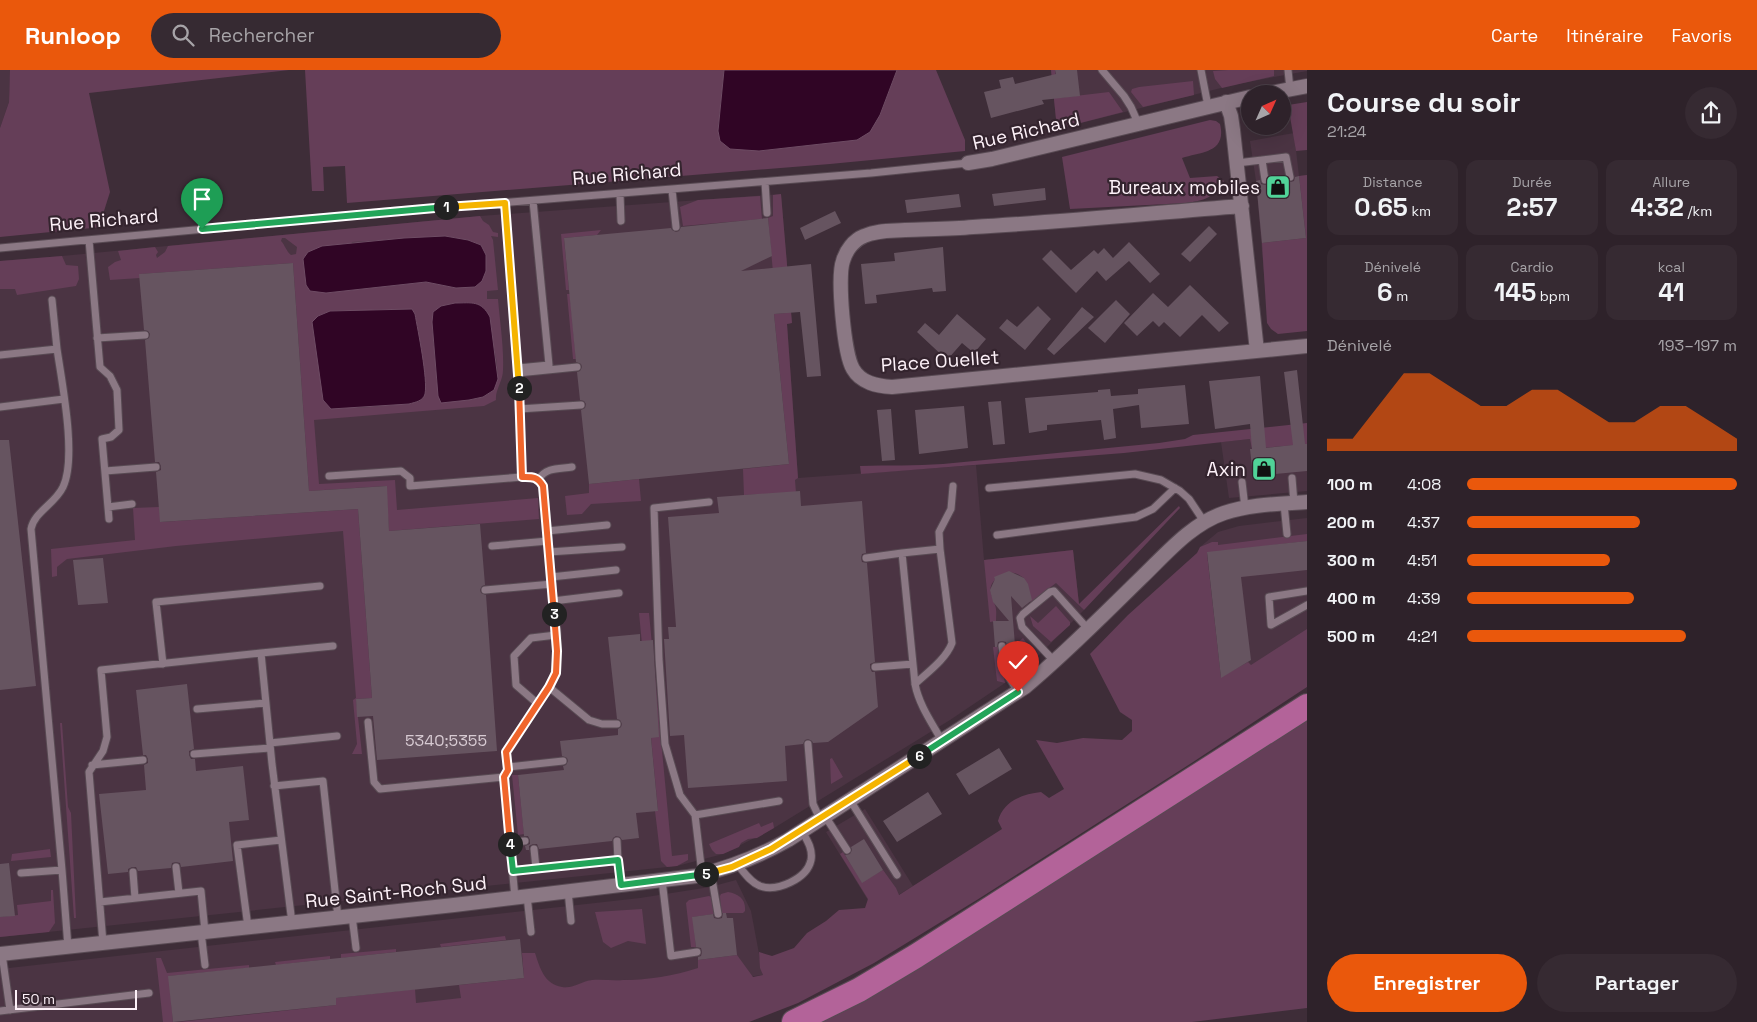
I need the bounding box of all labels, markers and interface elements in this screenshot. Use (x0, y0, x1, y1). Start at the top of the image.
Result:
search box (151, 13, 501, 58)
text: Runloop (25, 20, 121, 51)
icon: search (169, 21, 197, 49)
text: Rechercher (209, 23, 315, 48)
text: Carte (1491, 24, 1538, 47)
text: Itinéraire (1566, 24, 1643, 47)
text: Favoris (1671, 24, 1732, 47)
text: Course du soir (1327, 84, 1521, 120)
north arrow (1241, 85, 1291, 135)
map controls (1241, 85, 1291, 135)
button: share (1685, 87, 1737, 139)
street label: Rue Richard (970, 107, 1082, 155)
text: 21:24 (1327, 121, 1367, 142)
street label: Rue Richard (571, 157, 683, 191)
text: Distance (1363, 173, 1422, 191)
text: Durée (1512, 173, 1552, 191)
text: Allure (1653, 173, 1690, 191)
shop icon: Bureaux mobiles (1265, 174, 1291, 200)
place label: Bureaux mobiles (1108, 175, 1260, 200)
pin (181, 178, 223, 229)
icon: arrive (188, 185, 216, 213)
text: 0.65 (1354, 191, 1408, 223)
text: 2:57 (1507, 191, 1557, 223)
text: 4:32 (1630, 191, 1684, 223)
pin: 1 (434, 194, 458, 220)
text: 1 (443, 198, 450, 216)
text: km (1408, 202, 1431, 220)
text: /km (1684, 202, 1712, 220)
street label: Rue Richard (48, 203, 160, 237)
text: Dénivelé (1364, 258, 1421, 276)
text: Cardio (1510, 258, 1554, 276)
text: kcal (1658, 258, 1685, 276)
text: 6 (1377, 276, 1393, 308)
text: 145 (1494, 276, 1536, 308)
text: 41 (1658, 276, 1684, 308)
text: m (1393, 287, 1408, 305)
text: bpm (1536, 287, 1570, 305)
text: Dénivelé (1327, 335, 1392, 356)
text: 193–197 m (1658, 335, 1737, 356)
street label: Place Ouellet (880, 344, 1000, 378)
pin: 2 (506, 376, 532, 400)
text: 2 (515, 379, 524, 397)
shop icon: Axin (1251, 456, 1277, 482)
place label: Axin (1206, 457, 1246, 482)
text: 100 m (1327, 474, 1373, 495)
text: 4:08 (1407, 474, 1441, 495)
text: 200 m (1327, 512, 1375, 533)
text: 4:37 (1407, 512, 1440, 533)
text: 300 m (1327, 550, 1375, 571)
text: 4:51 (1407, 550, 1437, 571)
text: 400 m (1327, 588, 1376, 609)
text: 4:39 (1407, 588, 1441, 609)
pin: 3 (542, 602, 566, 626)
text: 3 (550, 605, 559, 623)
text: 500 m (1327, 626, 1375, 647)
text: 4:21 (1407, 626, 1437, 647)
pin (997, 641, 1039, 692)
icon: check (1004, 648, 1032, 676)
house number: 5340;5355 (405, 730, 487, 751)
pin: 6 (906, 744, 932, 768)
text: 6 (915, 747, 924, 765)
pin: 4 (498, 832, 522, 856)
text: 4 (506, 835, 515, 853)
pin: 5 (694, 862, 718, 886)
text: 5 (702, 865, 711, 883)
street label: Rue Saint-Roch Sud (304, 870, 488, 914)
button: Enregistrer (1327, 954, 1527, 1012)
button: Partager (1537, 954, 1737, 1012)
scale bar (15, 987, 138, 1010)
text: 50 m (22, 990, 55, 1008)

